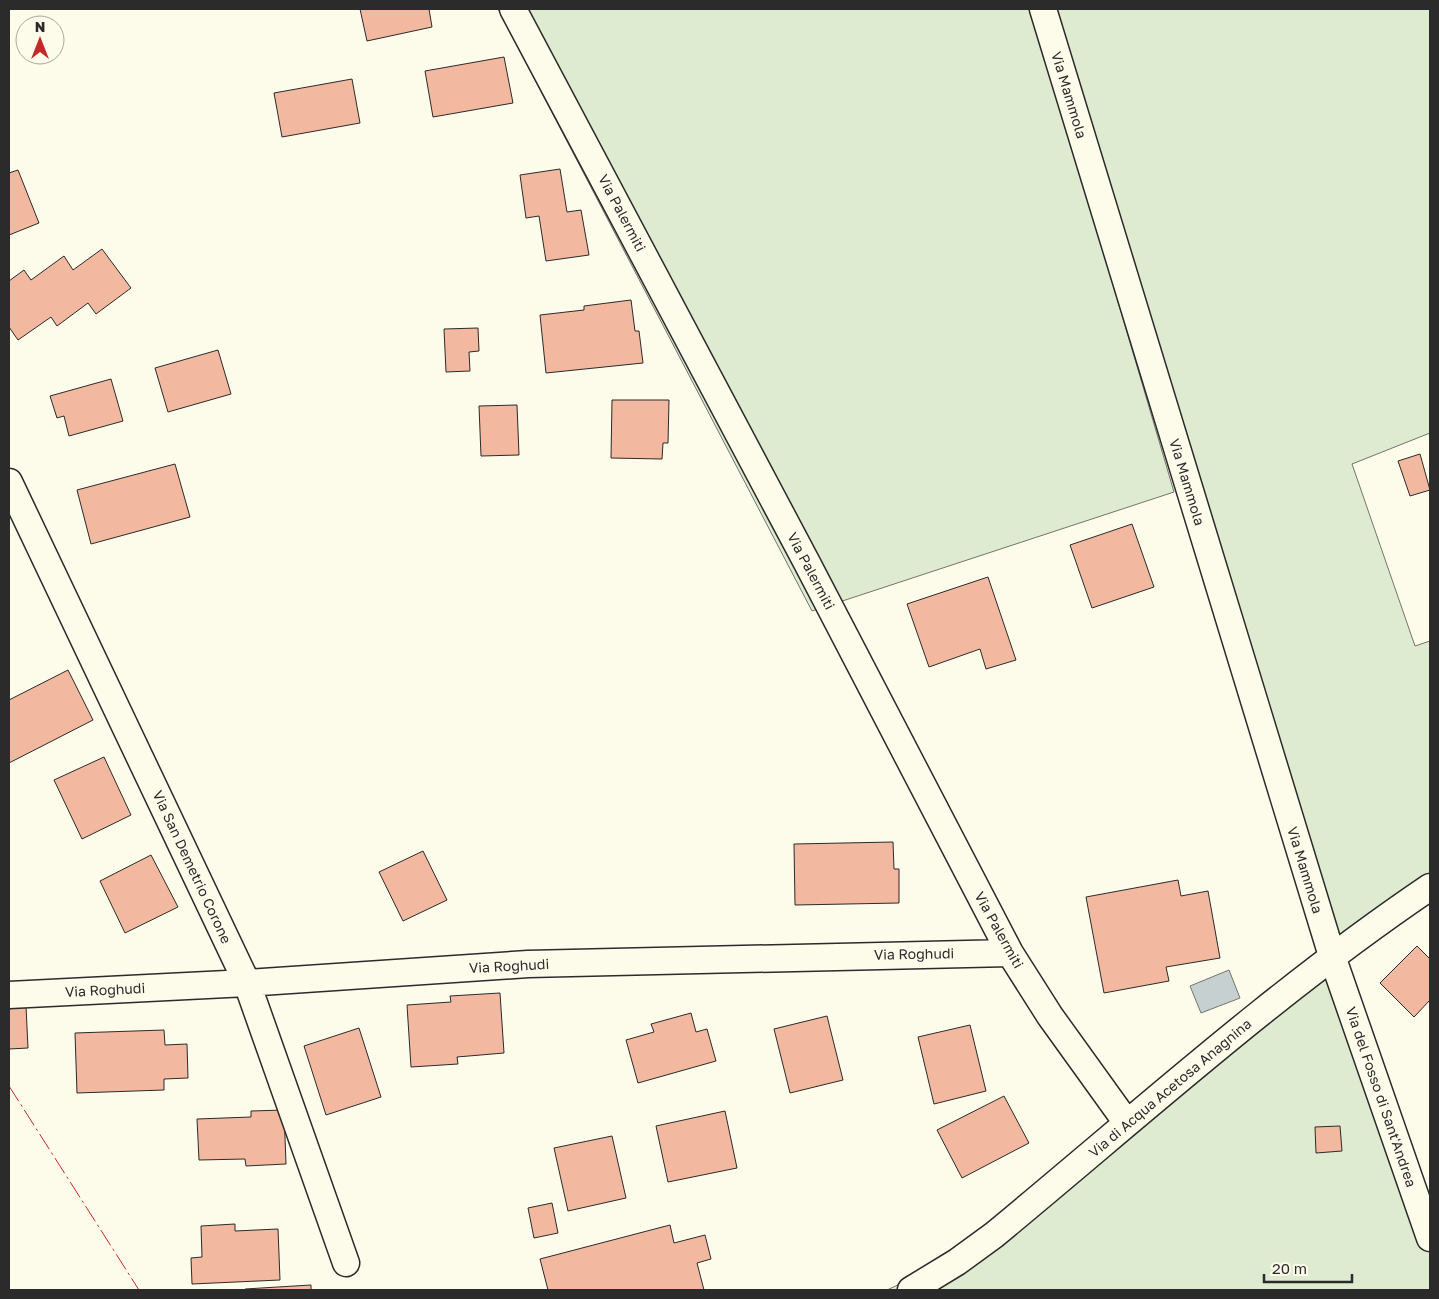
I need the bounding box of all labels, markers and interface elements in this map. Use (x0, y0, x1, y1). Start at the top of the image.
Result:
north arrow (15, 15, 65, 65)
text: N (35, 18, 45, 35)
street label: Via Mammola (1048, 49, 1091, 140)
street label: Via Palermiti (595, 171, 650, 254)
street label: Via Mammola (1166, 436, 1209, 527)
street label: Via Palermiti (784, 529, 839, 612)
street label: Via San Demetrio Corone (149, 787, 235, 946)
street label: Via Mammola (1284, 824, 1327, 915)
street label: Via Palermiti (971, 889, 1027, 971)
street label: Via Roghudi (874, 944, 954, 963)
street label: Via Roghudi (468, 955, 550, 976)
street label: Via Roghudi (64, 979, 146, 1000)
street label: Via del Fosso di Sant'Andrea (1343, 1005, 1420, 1189)
street label: Via di Acqua Acetosa Anagnina (1085, 1015, 1254, 1161)
scale bar (1264, 1252, 1352, 1284)
text: 20 m (1272, 1259, 1307, 1277)

